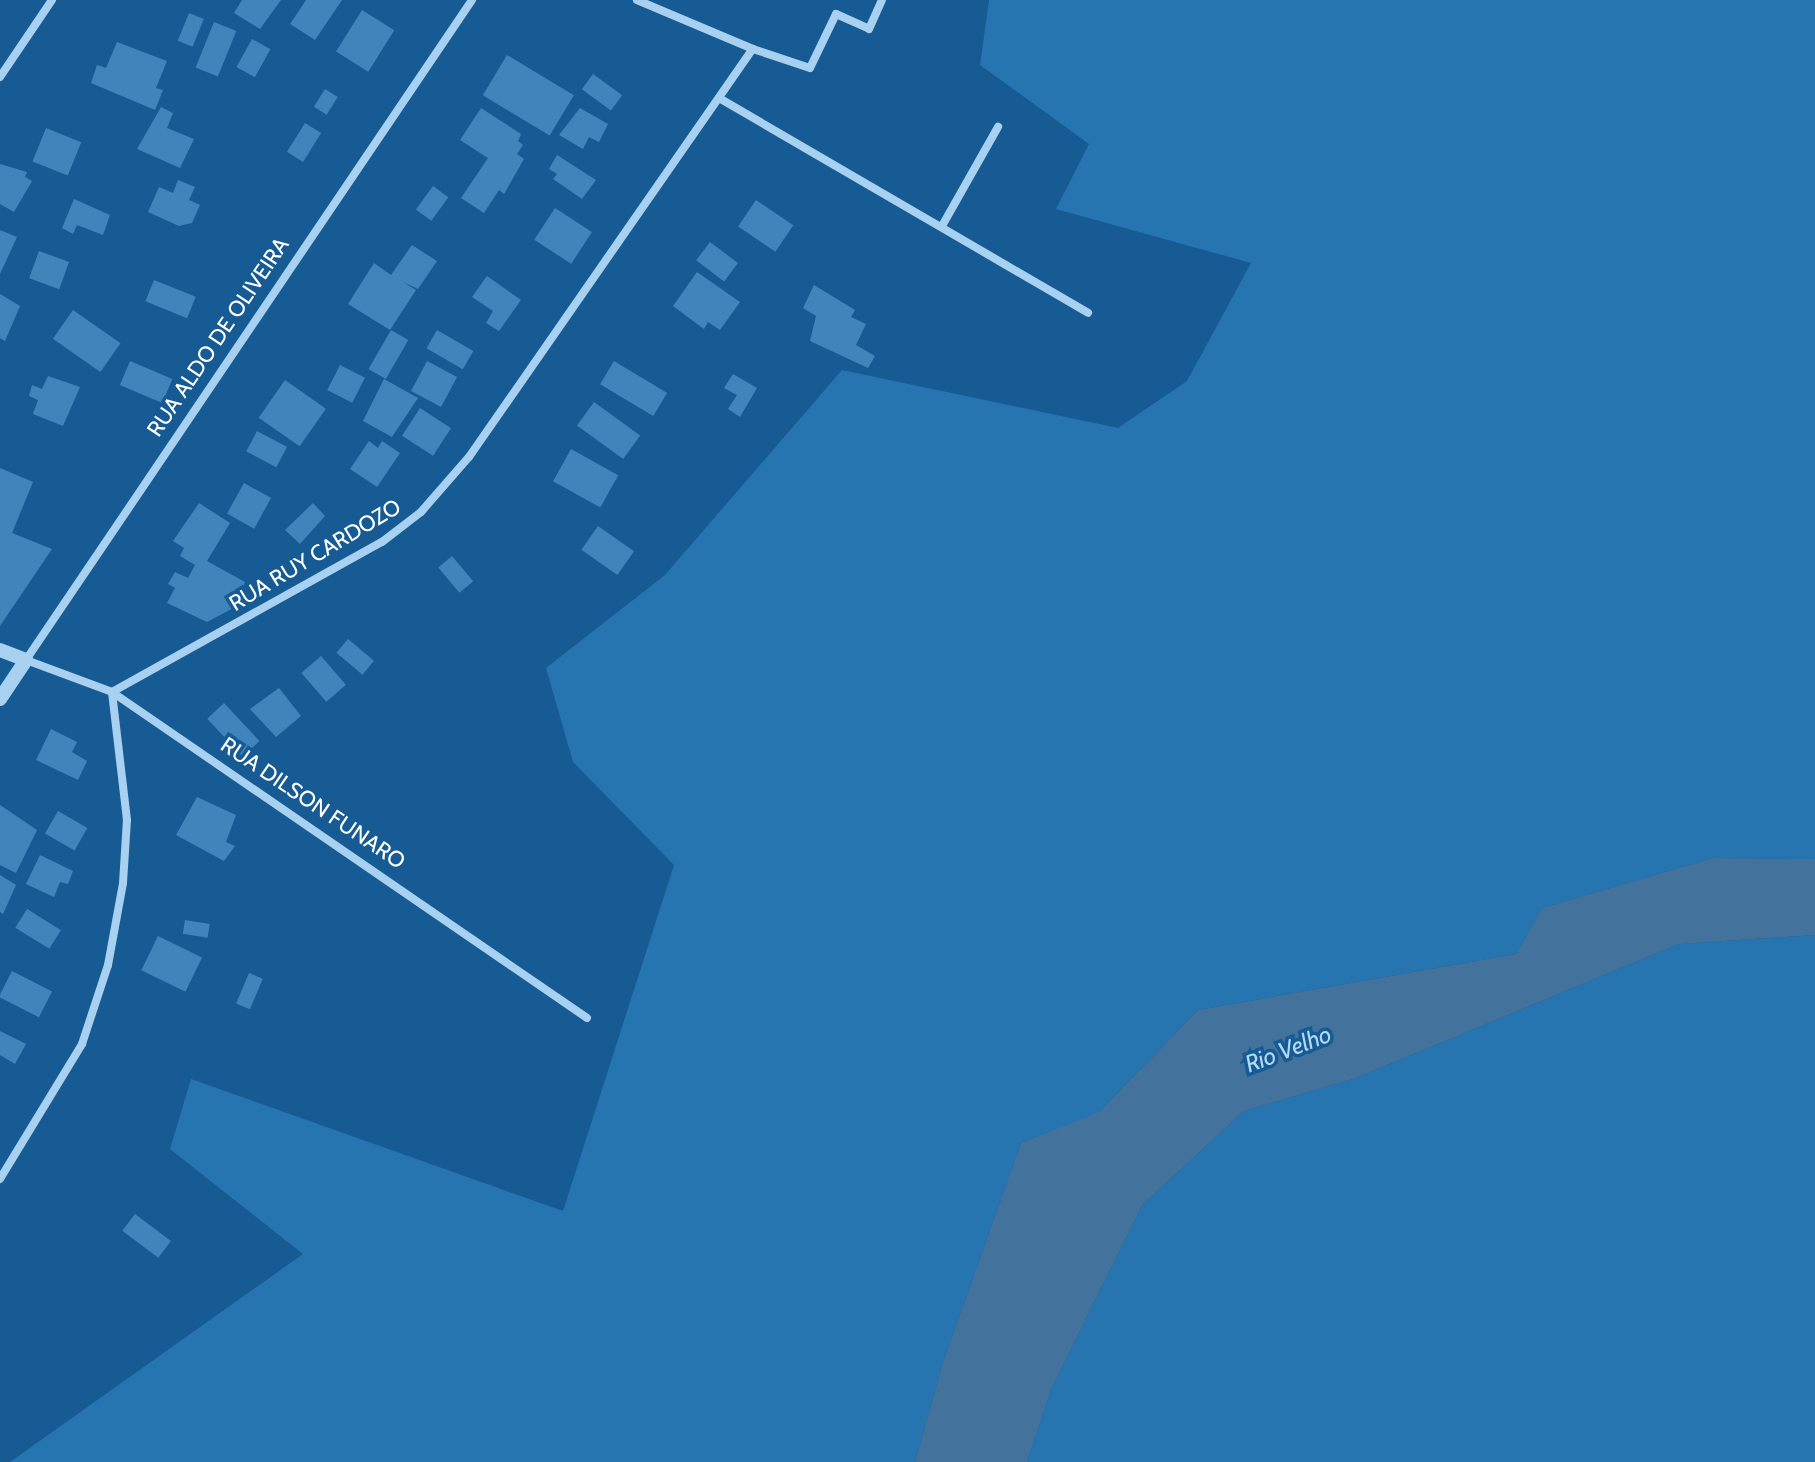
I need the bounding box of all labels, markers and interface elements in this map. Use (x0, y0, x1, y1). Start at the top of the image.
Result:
street label: RUA ALDO DE OLIVEIRA (141, 232, 295, 442)
street label: RUA RUY CARDOZO (224, 493, 406, 617)
street label: RUA DILSON FUNARO (216, 731, 410, 875)
water label: Rio Velho (1241, 1019, 1335, 1079)

